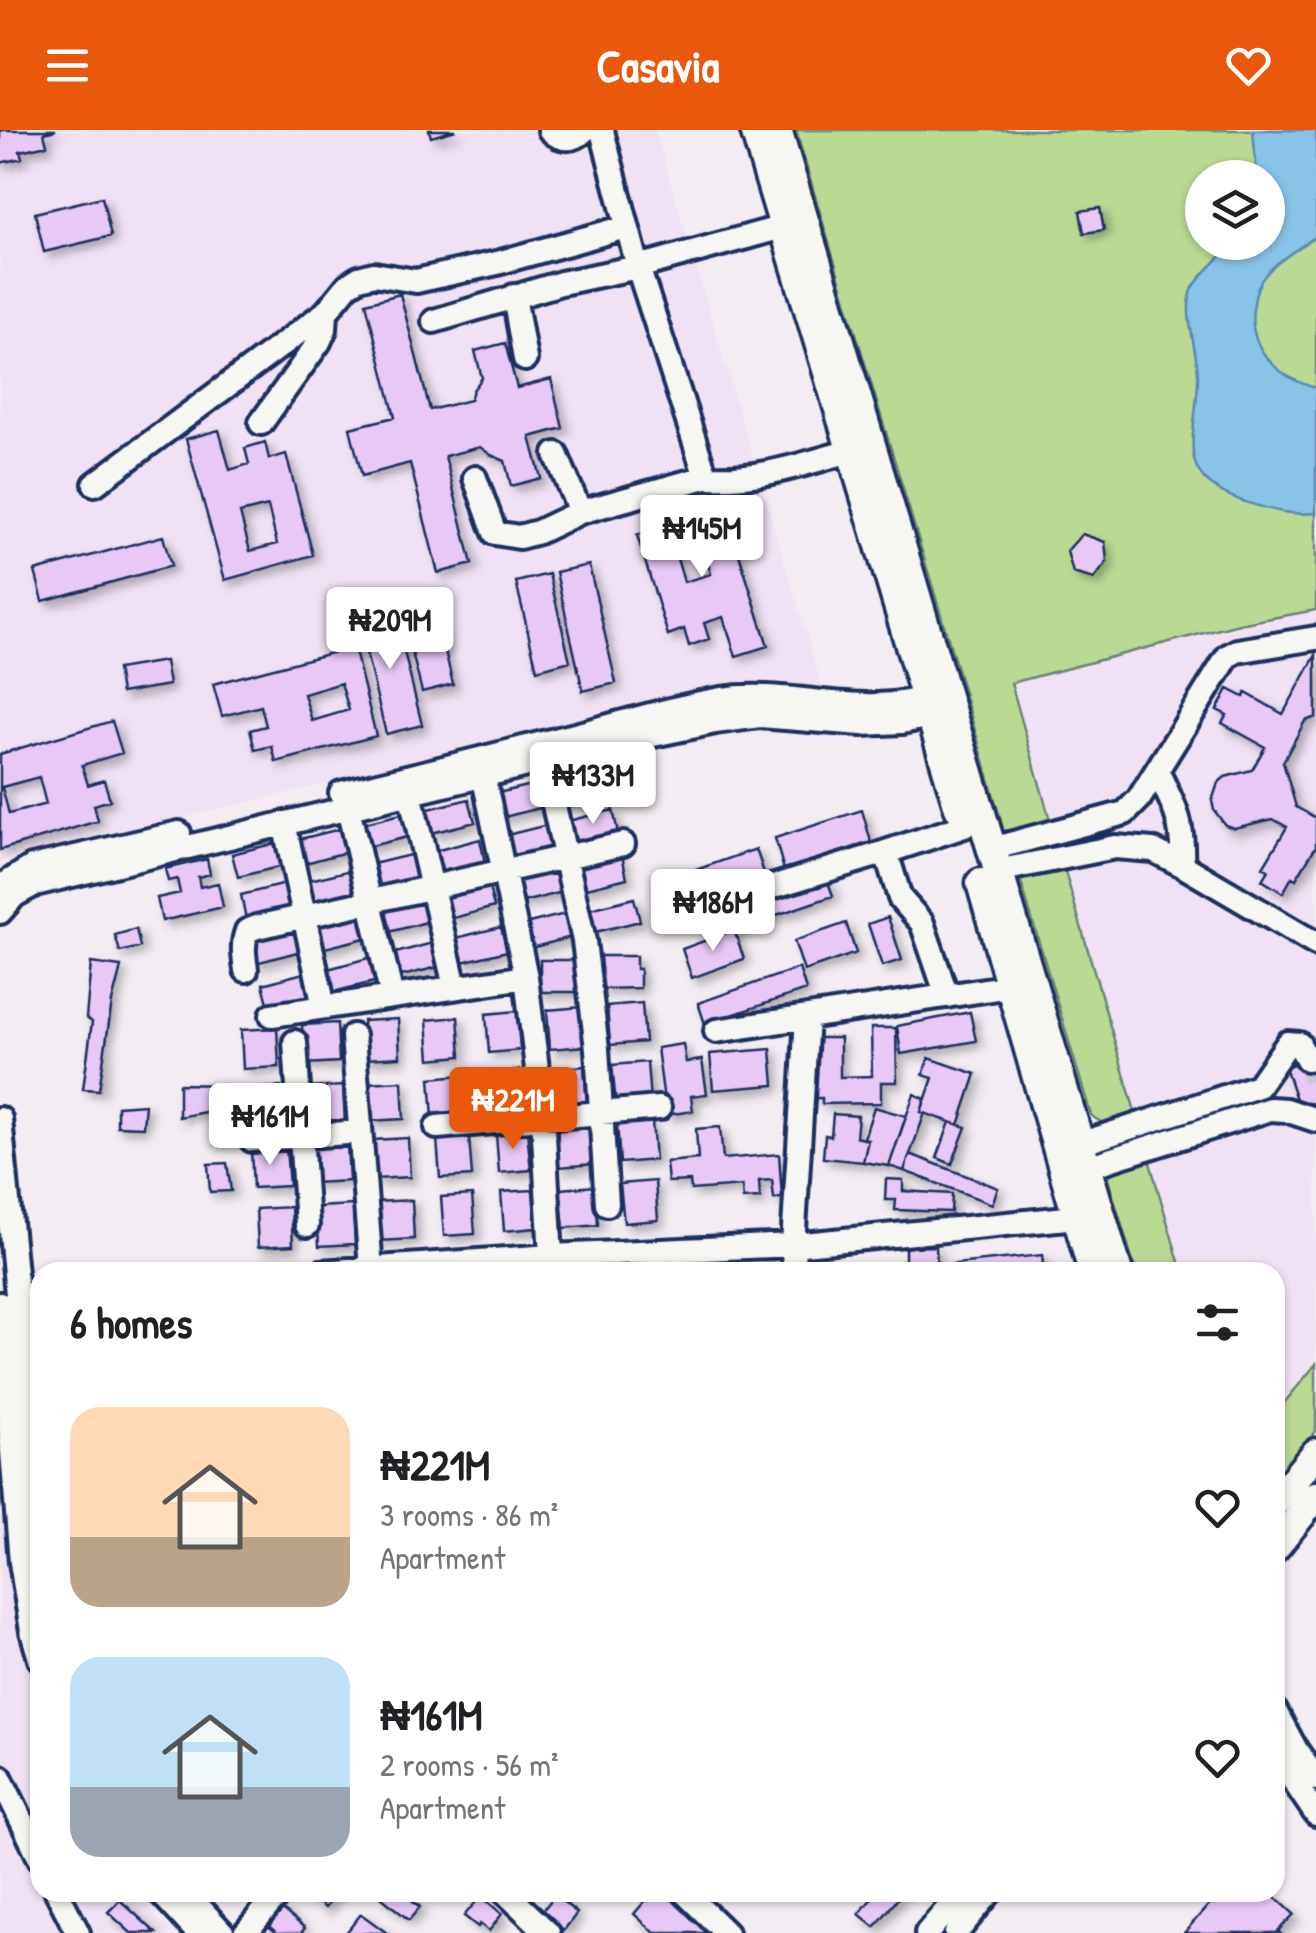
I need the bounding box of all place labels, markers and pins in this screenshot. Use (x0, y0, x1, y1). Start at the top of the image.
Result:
pin: ₦145M (632, 495, 772, 580)
pin: ₦209M (320, 587, 460, 672)
pin: ₦133M (523, 742, 663, 827)
pin: ₦186M (643, 869, 783, 954)
pin: ₦221M (443, 1067, 583, 1152)
pin: ₦161M (200, 1083, 340, 1168)

